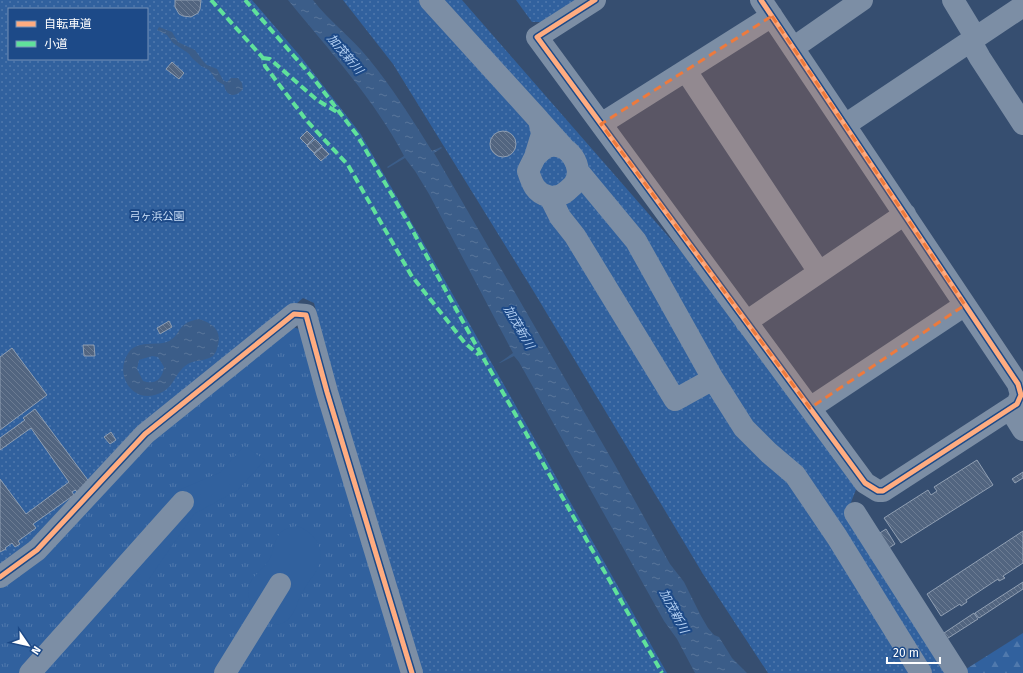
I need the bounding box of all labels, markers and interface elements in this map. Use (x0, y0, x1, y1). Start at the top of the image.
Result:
legend (8, 8, 148, 60)
text: 自転車道 (44, 17, 92, 31)
water label: 加茂新川 (324, 31, 367, 78)
text: 小道 (44, 37, 68, 51)
park label: 弓ヶ浜公園 (130, 210, 185, 223)
water label: 加茂新川 (501, 303, 538, 353)
water label: 加茂新川 (657, 587, 692, 637)
north arrow (8, 625, 48, 665)
scale bar (887, 639, 940, 665)
text: N (28, 644, 43, 657)
text: 20 m (893, 646, 919, 660)

